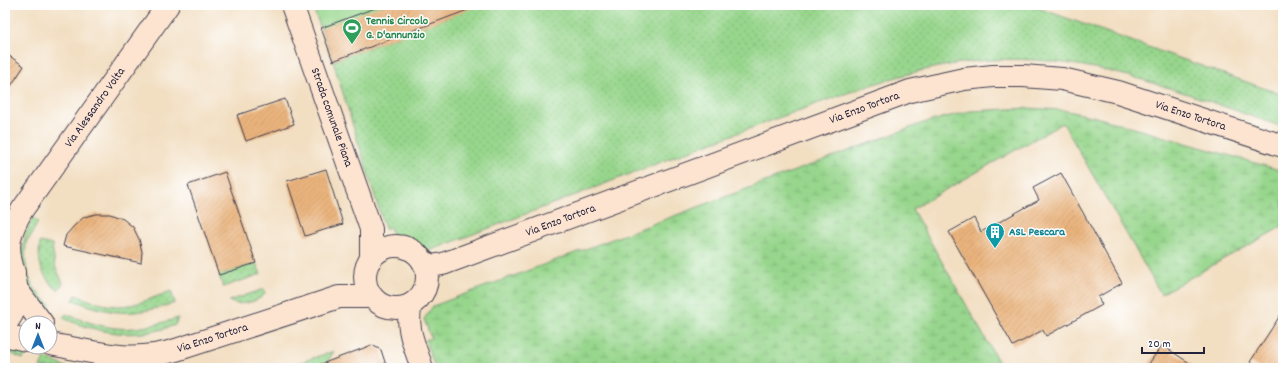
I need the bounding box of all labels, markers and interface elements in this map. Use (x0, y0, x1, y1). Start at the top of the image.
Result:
place label: Tennis Circolo G. D'annunzio (366, 13, 429, 44)
sports icon: Tennis Circolo G. D'annunzio (341, 17, 363, 45)
street label: Via Alessandro Volta (61, 64, 130, 151)
street label: Strada comunale Piana (306, 65, 357, 169)
street label: Via Enzo Tortora (827, 87, 902, 129)
street label: Via Enzo Tortora (1153, 96, 1228, 135)
street label: Via Enzo Tortora (523, 200, 598, 241)
building icon: ASL Pescara (984, 221, 1006, 249)
place label: ASL Pescara (1009, 224, 1066, 241)
north arrow (18, 315, 58, 355)
text: N (35, 319, 41, 335)
street label: Via Enzo Tortora (175, 319, 250, 358)
scale bar (1142, 329, 1204, 355)
text: 20 m (1148, 336, 1171, 353)

